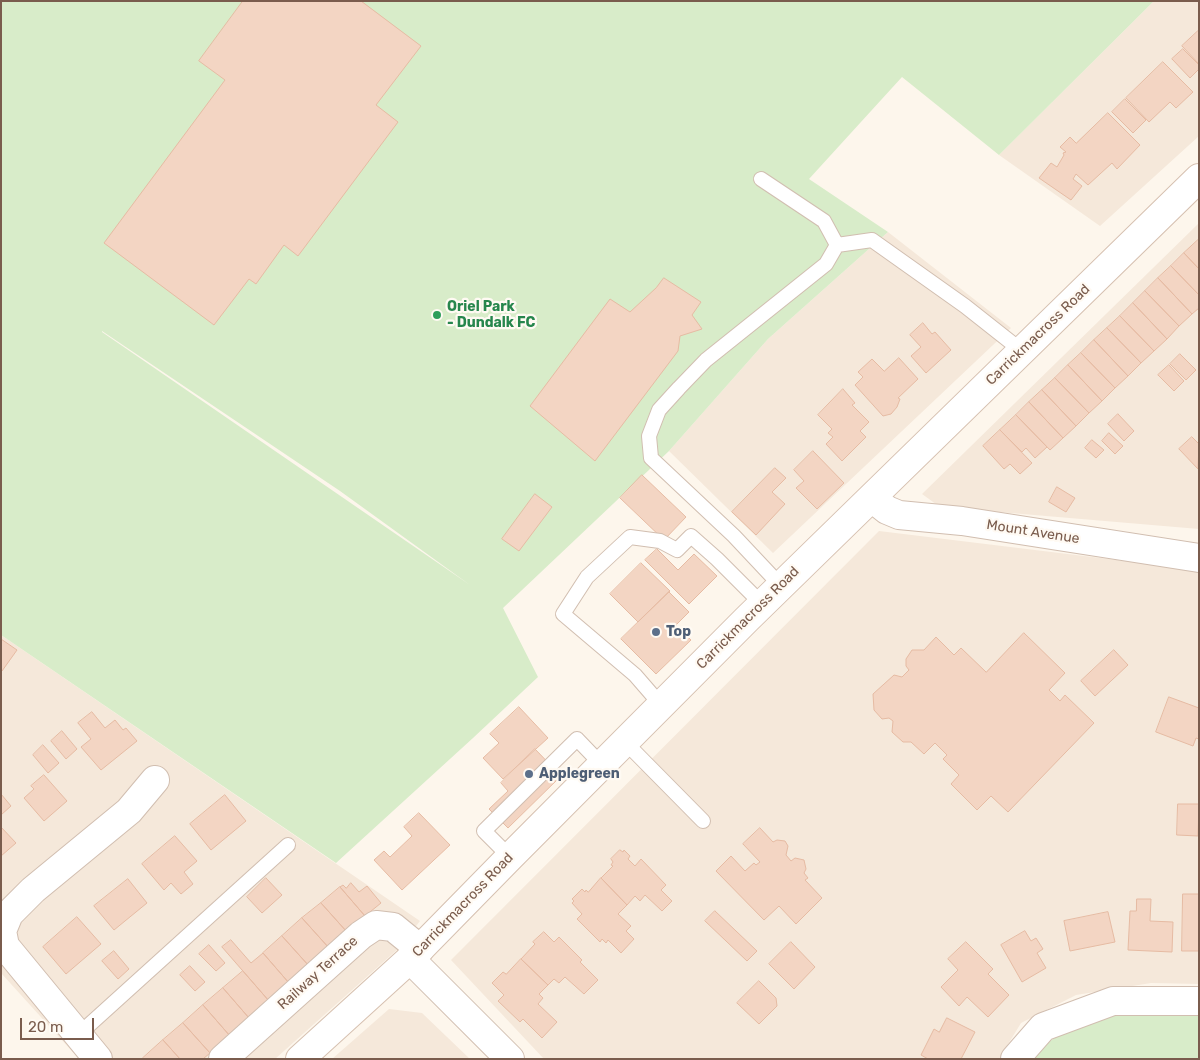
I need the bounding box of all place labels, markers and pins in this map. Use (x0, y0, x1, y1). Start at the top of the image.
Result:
place label: Oriel Park - Dundalk FC (447, 299, 535, 332)
marker: Oriel Park - Dundalk FC (431, 309, 443, 321)
place label: Top (666, 624, 691, 640)
marker: Top (650, 626, 662, 638)
place label: Applegreen (539, 766, 620, 782)
marker: Applegreen (523, 768, 535, 780)

